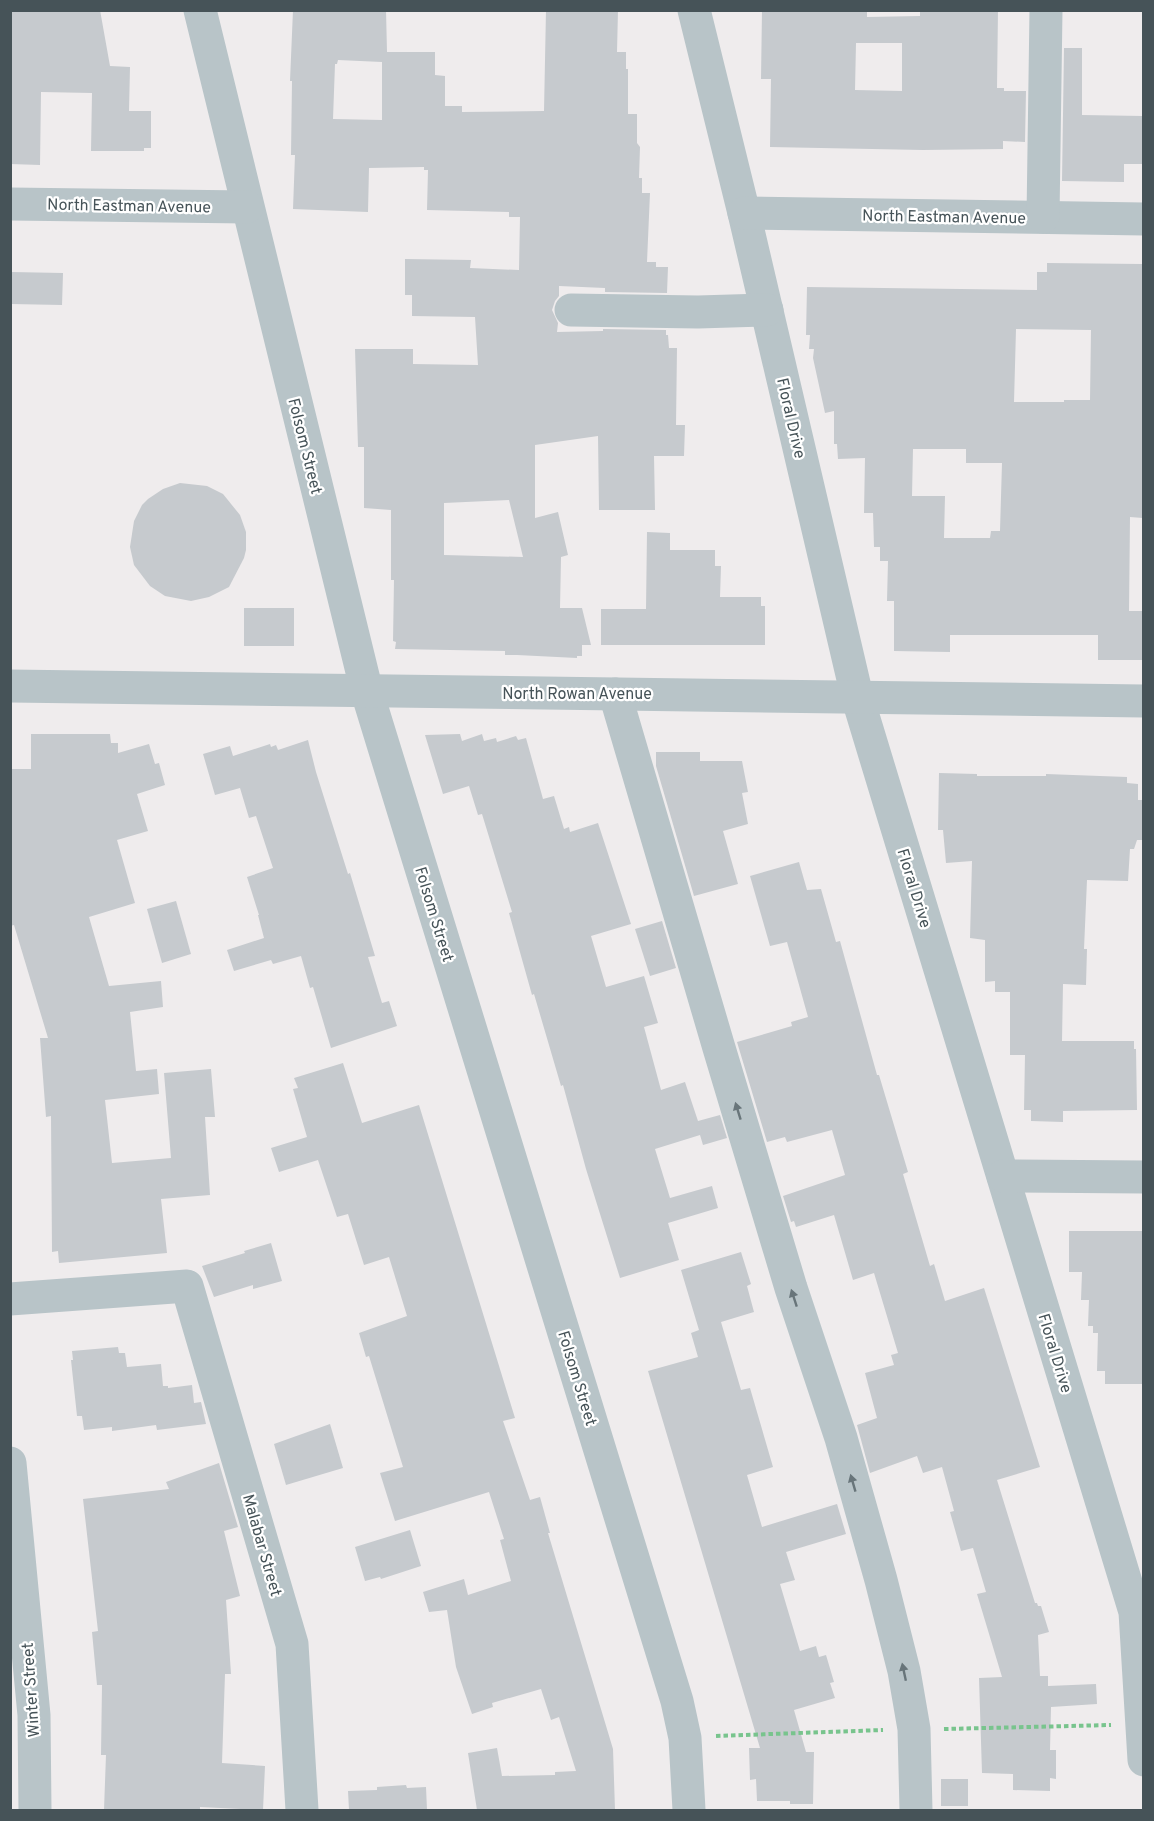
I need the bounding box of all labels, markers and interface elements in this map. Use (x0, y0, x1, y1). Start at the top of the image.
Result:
street label: North Eastman Avenue (47, 196, 211, 218)
street label: North Eastman Avenue (862, 207, 1026, 229)
street label: Floral Drive (771, 376, 809, 461)
street label: Folsom Street (282, 396, 326, 497)
street label: North Rowan Avenue (502, 685, 652, 705)
street label: Floral Drive (892, 846, 935, 931)
street label: Folsom Street (409, 865, 457, 965)
one-way arrow (733, 1102, 742, 1120)
one-way arrow (789, 1289, 799, 1307)
street label: Floral Drive (1033, 1311, 1076, 1396)
street label: Folsom Street (552, 1329, 600, 1429)
one-way arrow (848, 1474, 858, 1492)
street label: Malabar Street (237, 1492, 285, 1599)
street label: Winter Street (19, 1642, 45, 1738)
one-way arrow (898, 1663, 908, 1681)

